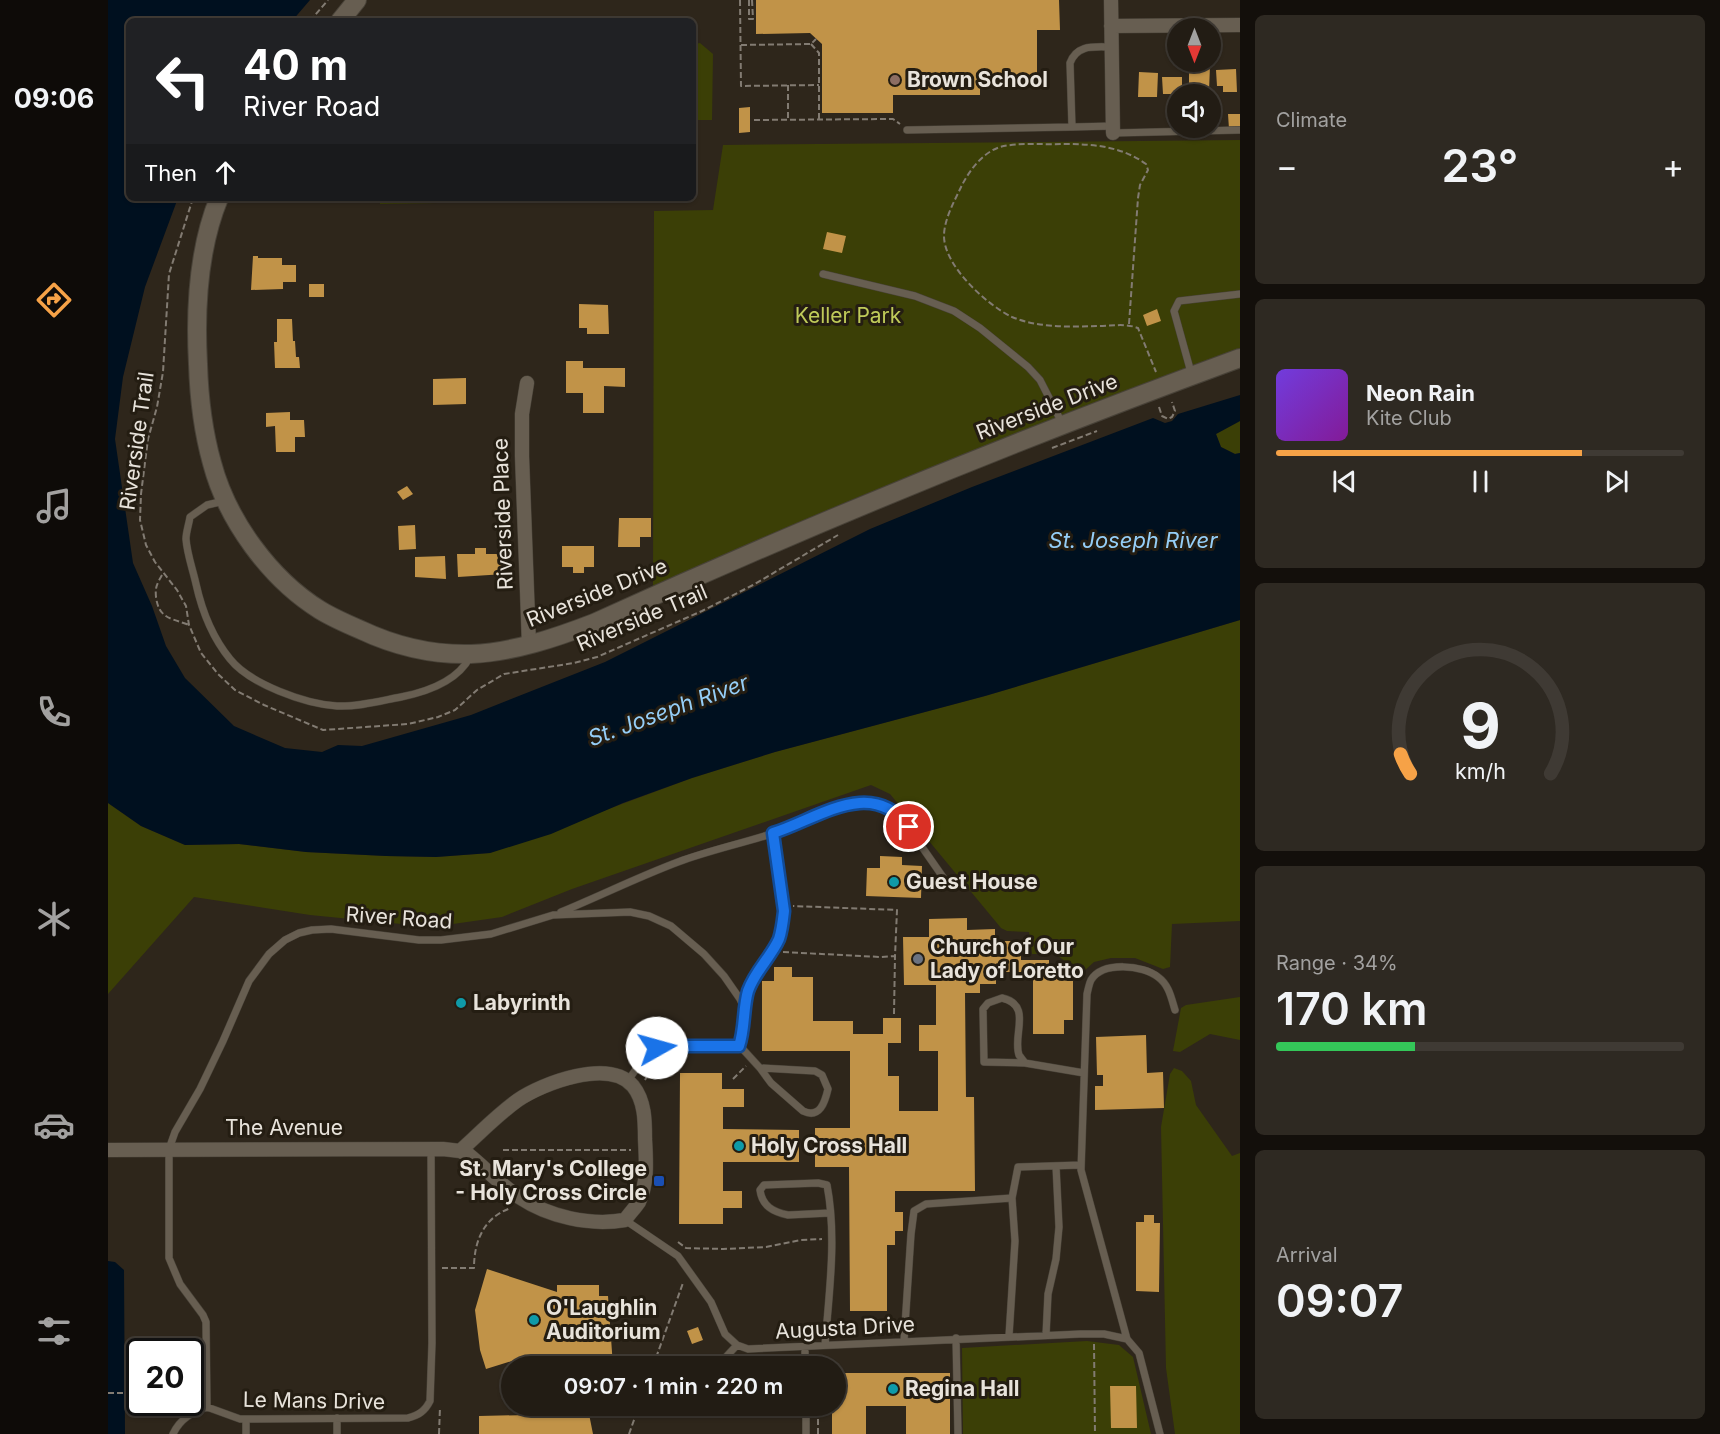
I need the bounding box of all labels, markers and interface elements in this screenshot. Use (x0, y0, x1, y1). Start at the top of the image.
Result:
north arrow (1167, 18, 1221, 72)
map controls (1167, 18, 1221, 138)
text: 40 m (243, 39, 348, 90)
icon: left (144, 42, 222, 120)
place label: Brown School (907, 67, 1048, 92)
marker: Brown School (888, 73, 902, 87)
text: 09:06 (14, 82, 94, 115)
button: sound (1167, 84, 1221, 138)
text: River Road (243, 90, 380, 123)
text: Climate (1276, 108, 1347, 132)
text: 23° (1442, 138, 1518, 193)
text: − (1276, 146, 1298, 186)
text: + (1662, 146, 1684, 186)
icon: ahead (209, 156, 242, 189)
text: Then (144, 160, 197, 186)
icon: directions (33, 279, 75, 321)
park label: Keller Park (795, 303, 902, 328)
street label: Riverside Drive (973, 368, 1121, 445)
street label: Riverside Trail (114, 370, 159, 512)
text: Neon Rain (1366, 380, 1475, 406)
text: Kite Club (1366, 406, 1452, 430)
street label: Riverside Place (487, 438, 518, 590)
icon: previous (1328, 465, 1361, 498)
icon: pause (1464, 465, 1497, 498)
icon: next (1600, 465, 1633, 498)
icon: music (33, 485, 75, 527)
water label: St. Joseph River (1049, 527, 1218, 553)
street label: Riverside Drive (523, 553, 671, 632)
street label: Riverside Trail (573, 579, 711, 656)
water label: St. Joseph River (584, 669, 752, 751)
text: 9 (1460, 688, 1500, 763)
icon: phone (33, 691, 75, 733)
text: km/h (1455, 758, 1505, 784)
pin (883, 801, 934, 852)
icon: arrive (892, 810, 925, 843)
place label: Guest House (906, 869, 1038, 894)
marker: Guest House (887, 875, 901, 889)
icon: climate (33, 898, 75, 940)
street label: River Road (345, 901, 453, 934)
place label: Church of Our Lady of Loretto (930, 934, 1084, 983)
text: Range · 34% (1276, 951, 1398, 975)
marker: Church of Our Lady of Loretto (911, 952, 925, 966)
text: 170 km (1276, 981, 1427, 1036)
place label: Labyrinth (473, 990, 571, 1015)
marker: Labyrinth (454, 996, 468, 1010)
position arrow (625, 1016, 689, 1080)
icon: car (33, 1104, 75, 1146)
street label: The Avenue (225, 1115, 343, 1140)
place label: Holy Cross Hall (751, 1133, 907, 1158)
marker: Holy Cross Hall (732, 1139, 746, 1153)
place label: St. Mary's College - Holy Cross Circle (455, 1156, 647, 1205)
marker: St. Mary's College - Holy Cross Circle (652, 1174, 666, 1188)
text: Arrival (1276, 1243, 1338, 1267)
text: 09:07 (1276, 1273, 1404, 1328)
place label: O'Laughlin Auditorium (546, 1295, 661, 1344)
icon: filters (33, 1310, 75, 1352)
street label: Augusta Drive (774, 1311, 916, 1344)
marker: O'Laughlin Auditorium (527, 1313, 541, 1327)
speed limit sign: 20 (126, 1338, 204, 1416)
text: 09:07 · 1 min · 220 m (564, 1373, 783, 1399)
place label: Regina Hall (905, 1376, 1020, 1401)
marker: Regina Hall (886, 1382, 900, 1396)
street label: Le Mans Drive (243, 1387, 385, 1414)

